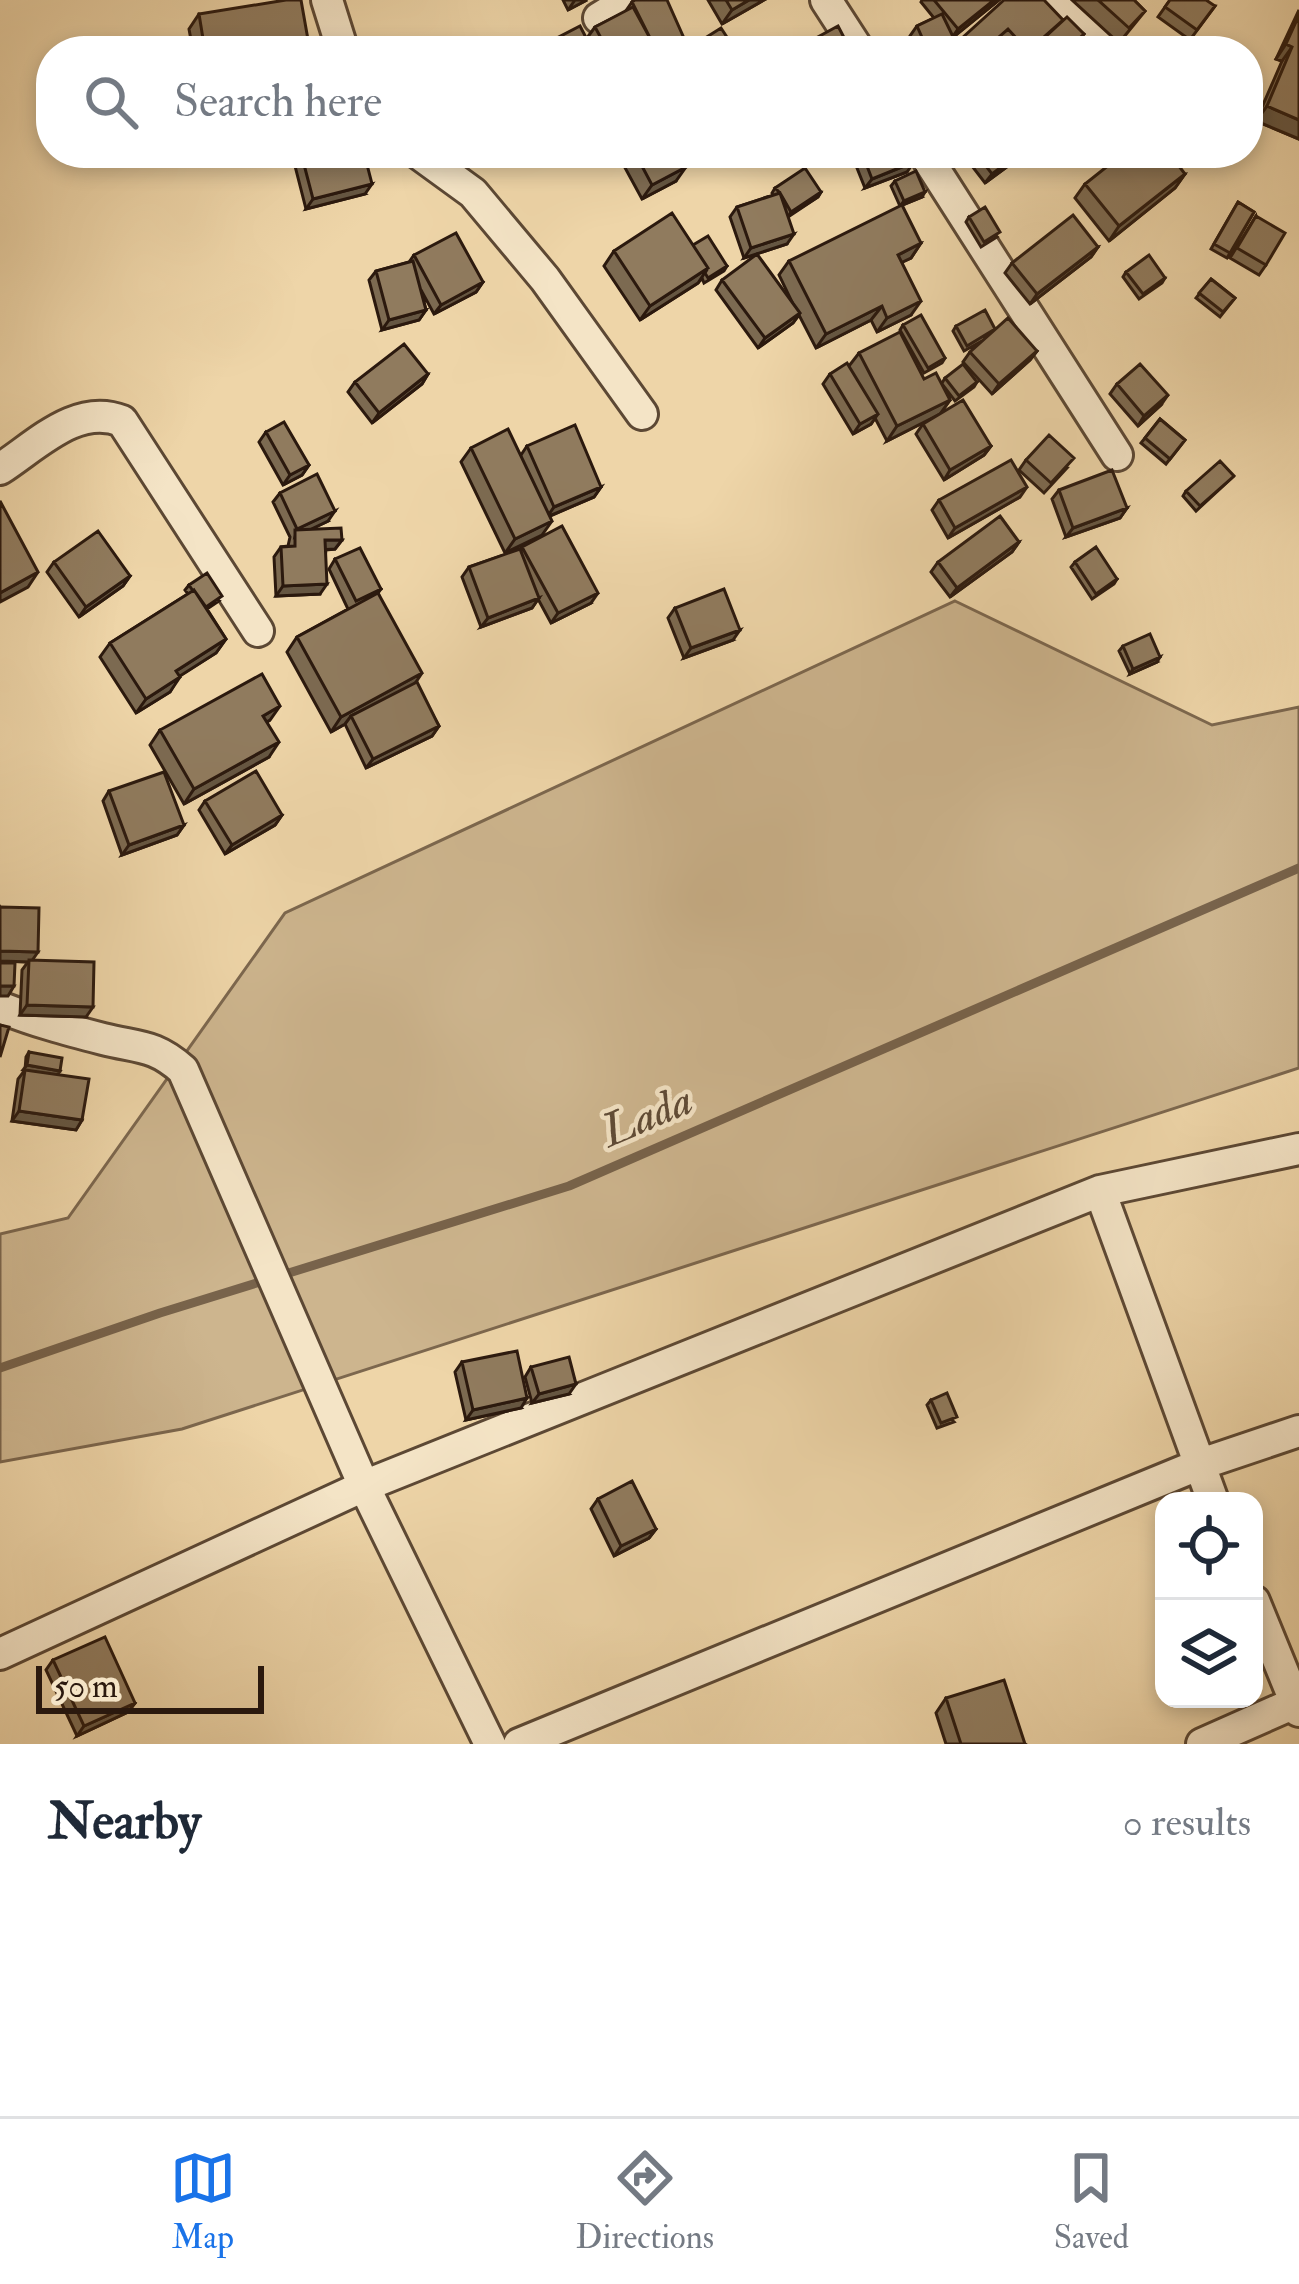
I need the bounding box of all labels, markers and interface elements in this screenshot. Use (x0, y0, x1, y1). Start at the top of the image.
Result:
search box (36, 36, 1263, 168)
icon: search (78, 69, 144, 135)
text: Search here (174, 74, 382, 130)
water label: Lada (591, 1072, 701, 1161)
map controls (1155, 1492, 1263, 1708)
button: locate (1155, 1492, 1263, 1600)
button: layers (1155, 1600, 1263, 1708)
scale bar (36, 1660, 264, 1713)
text: 50 m (54, 1666, 118, 1707)
text: Nearby (48, 1790, 201, 1854)
text: 0 results (1123, 1798, 1251, 1847)
tab: Map (170, 2145, 236, 2258)
tab: Directions (576, 2145, 714, 2258)
tab: Saved (1054, 2145, 1129, 2258)

